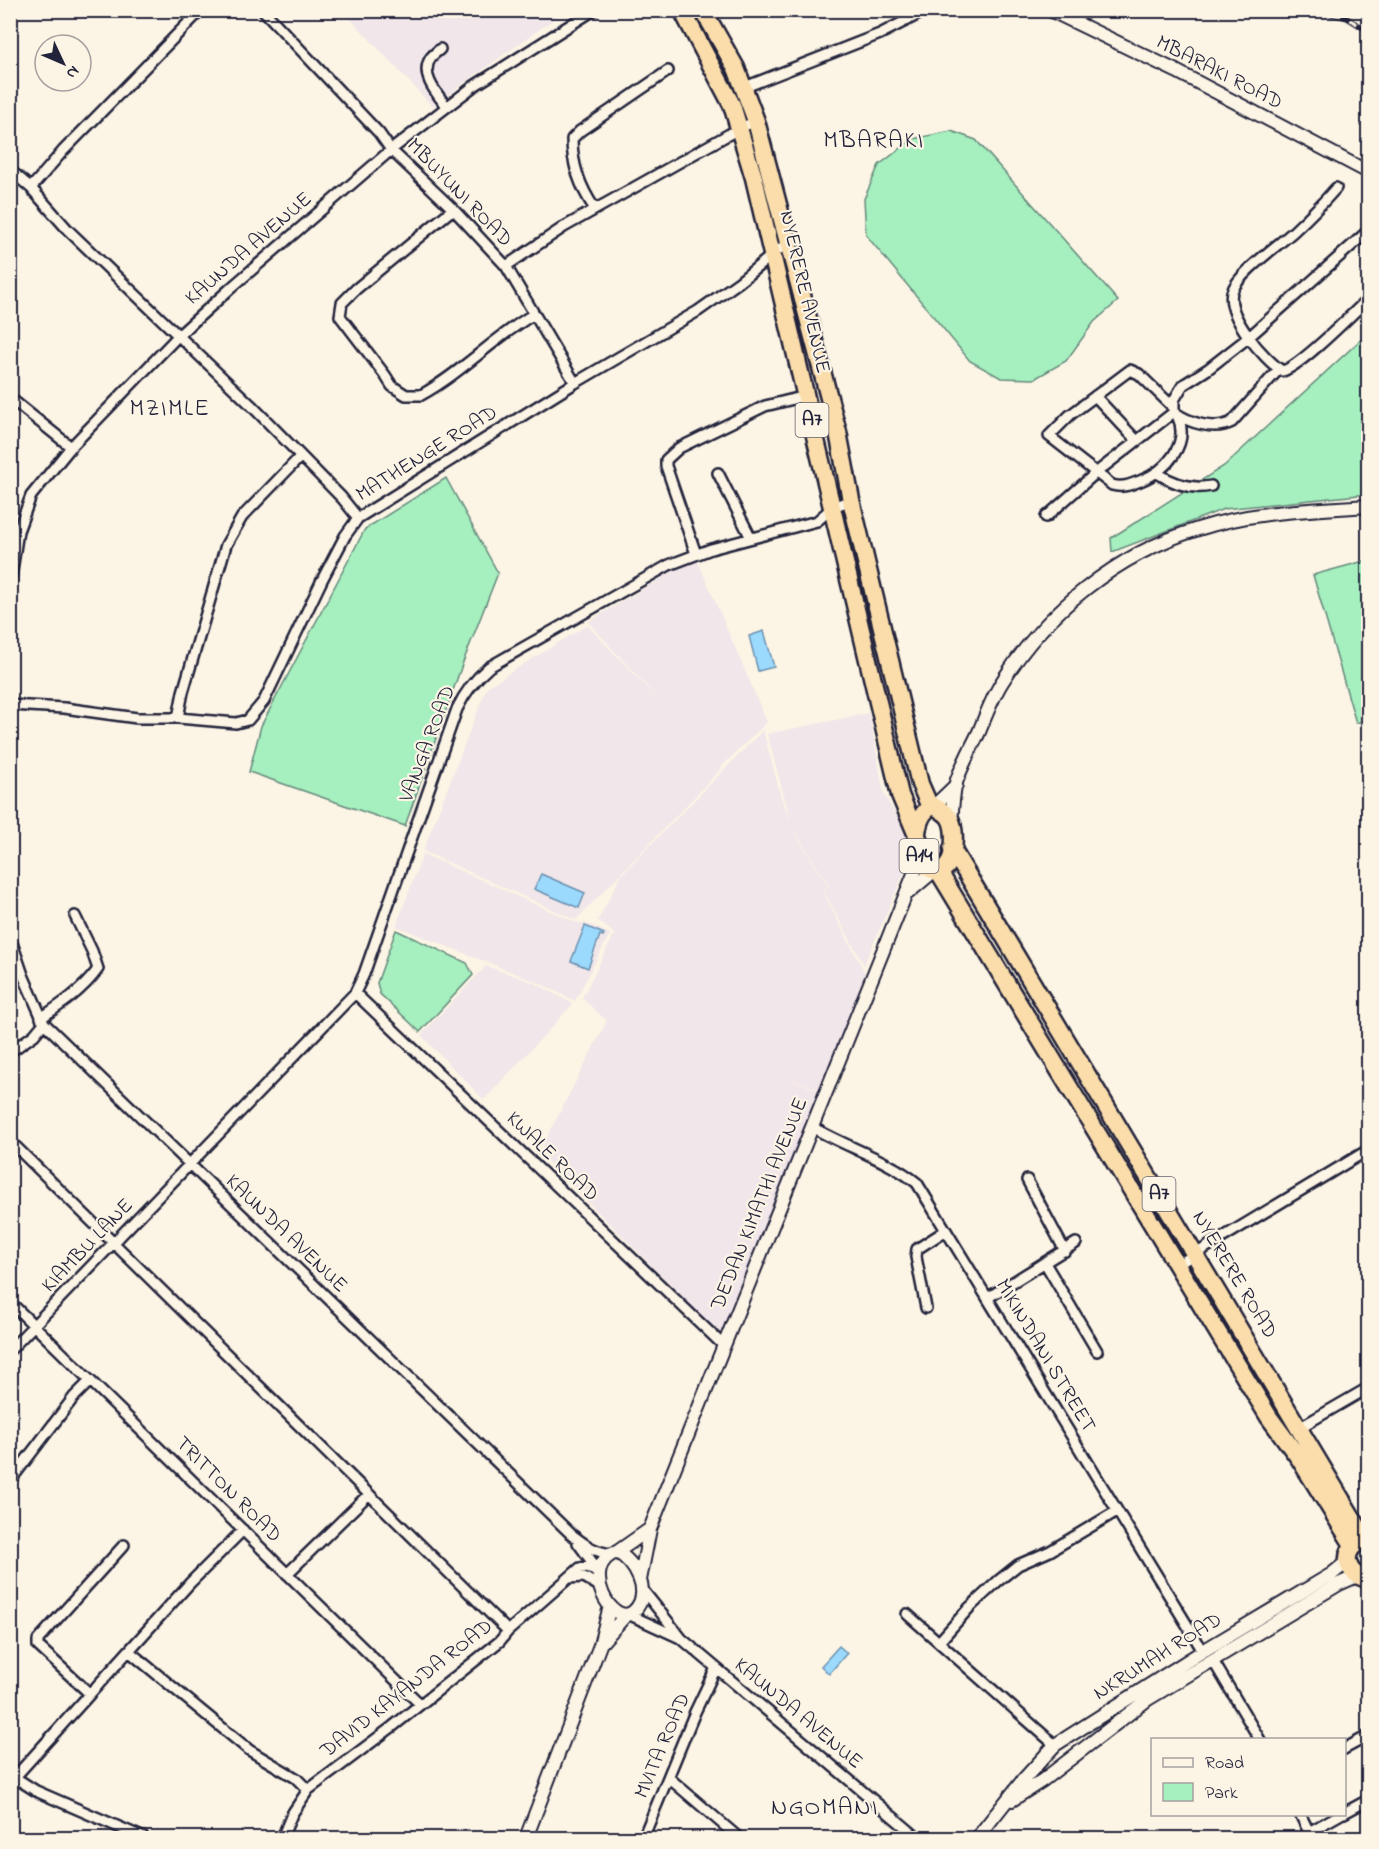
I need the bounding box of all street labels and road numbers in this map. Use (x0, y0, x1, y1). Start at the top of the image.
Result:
street label: MBARAKI ROAD (1150, 28, 1288, 118)
street label: MBUYUNI ROAD (399, 132, 519, 254)
street label: KAUNDA AVENUE (179, 185, 319, 313)
street label: NYERERE AVENUE (771, 208, 837, 376)
street label: MATHENGE ROAD (350, 398, 504, 510)
road number: A7 (796, 403, 828, 437)
street label: VANGA ROAD (392, 682, 464, 807)
road number: A14 (900, 839, 938, 873)
street label: DEDAN KIMATHI AVENUE (703, 1093, 816, 1316)
street label: KWALE ROAD (499, 1105, 605, 1209)
street label: KAUNDA AVENUE (218, 1168, 354, 1300)
road number: A7 (1142, 1177, 1176, 1211)
street label: KIAMBU LANE (35, 1192, 141, 1300)
street label: NYERERE ROAD (1184, 1205, 1284, 1345)
street label: MIKINDANI STREET (987, 1274, 1103, 1438)
street label: TRITTON ROAD (168, 1430, 288, 1550)
street label: NKRUMAH ROAD (1088, 1605, 1228, 1709)
street label: DAVID KAYANDA ROAD (314, 1612, 499, 1766)
street label: KAUNDA AVENUE (727, 1651, 869, 1777)
street label: MVITA ROAD (627, 1689, 699, 1803)

